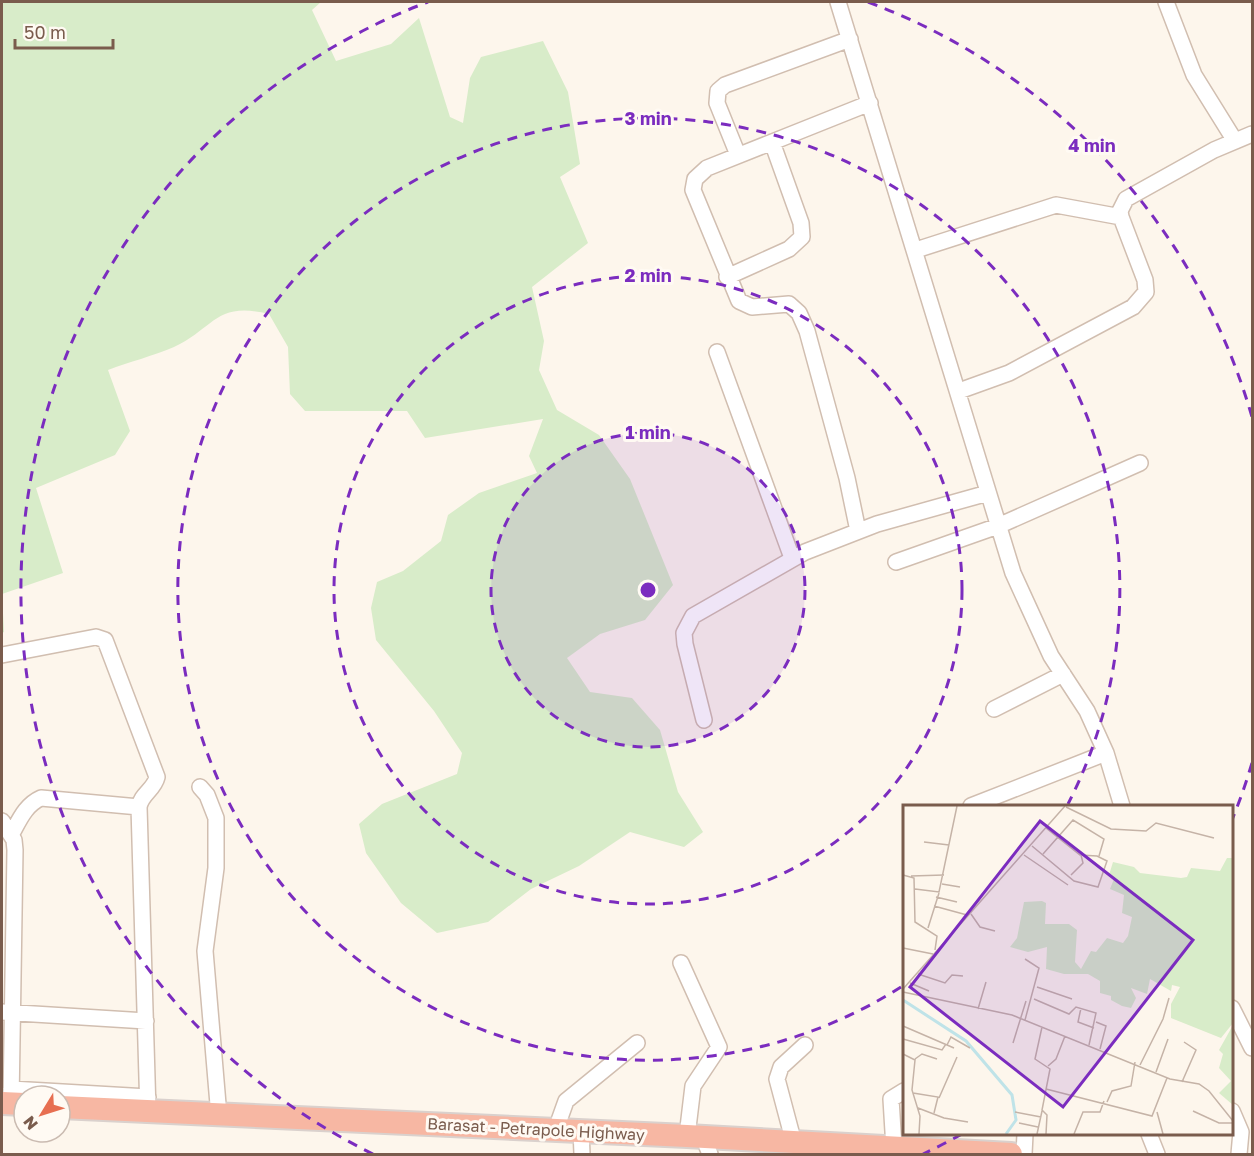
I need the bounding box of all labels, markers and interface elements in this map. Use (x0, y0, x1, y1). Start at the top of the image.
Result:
scale bar (15, 12, 112, 50)
text: 50 m (24, 21, 66, 43)
text: 3 min (624, 107, 672, 129)
text: 4 min (1068, 134, 1116, 156)
text: 2 min (624, 264, 672, 286)
text: 1 min (625, 421, 671, 443)
centre of rings (638, 580, 658, 600)
inset map (903, 805, 1233, 1135)
north arrow (12, 1084, 72, 1144)
text: N (19, 1112, 42, 1134)
street label: Barasat - Petrapole Highway (427, 1113, 645, 1145)

